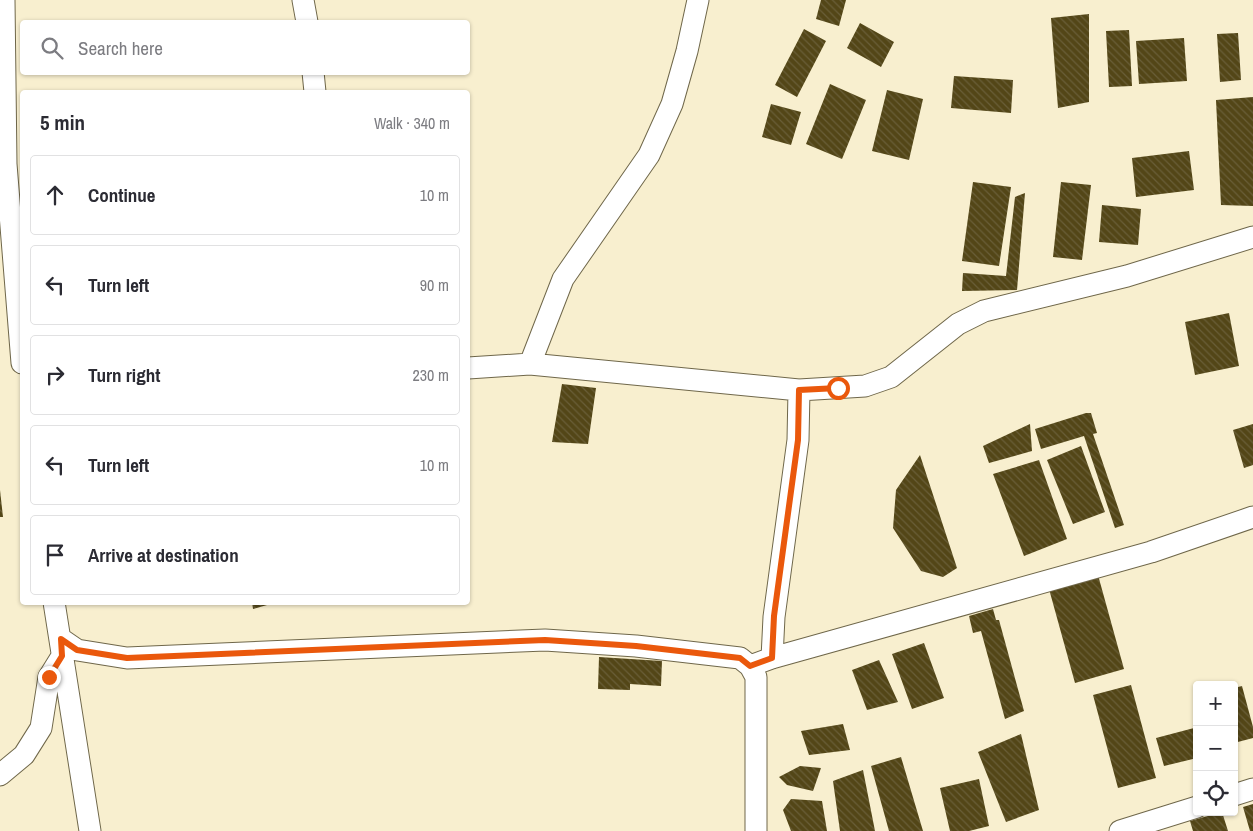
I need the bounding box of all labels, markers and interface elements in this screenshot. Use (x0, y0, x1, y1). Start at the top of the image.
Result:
search box (20, 20, 470, 75)
icon: search (38, 34, 66, 62)
text: Search here (78, 35, 163, 61)
text: 5 min (40, 108, 85, 137)
text: Walk · 340 m (374, 112, 450, 134)
icon: ahead (41, 181, 69, 209)
text: Continue (88, 182, 156, 208)
text: 10 m (420, 184, 449, 206)
icon: left (41, 271, 69, 299)
text: Turn left (88, 272, 149, 298)
text: 90 m (420, 274, 449, 296)
icon: right (41, 361, 69, 389)
text: Turn right (88, 362, 160, 388)
text: 230 m (413, 364, 449, 386)
route start (827, 377, 850, 400)
icon: left (41, 451, 69, 479)
text: Turn left (88, 452, 149, 478)
text: 10 m (420, 454, 449, 476)
icon: arrive (41, 541, 69, 569)
text: Arrive at destination (88, 542, 239, 568)
route end (38, 666, 61, 689)
map controls (1193, 681, 1238, 816)
button: + (1193, 681, 1238, 726)
button: − (1193, 726, 1238, 771)
button: locate (1193, 771, 1238, 816)

